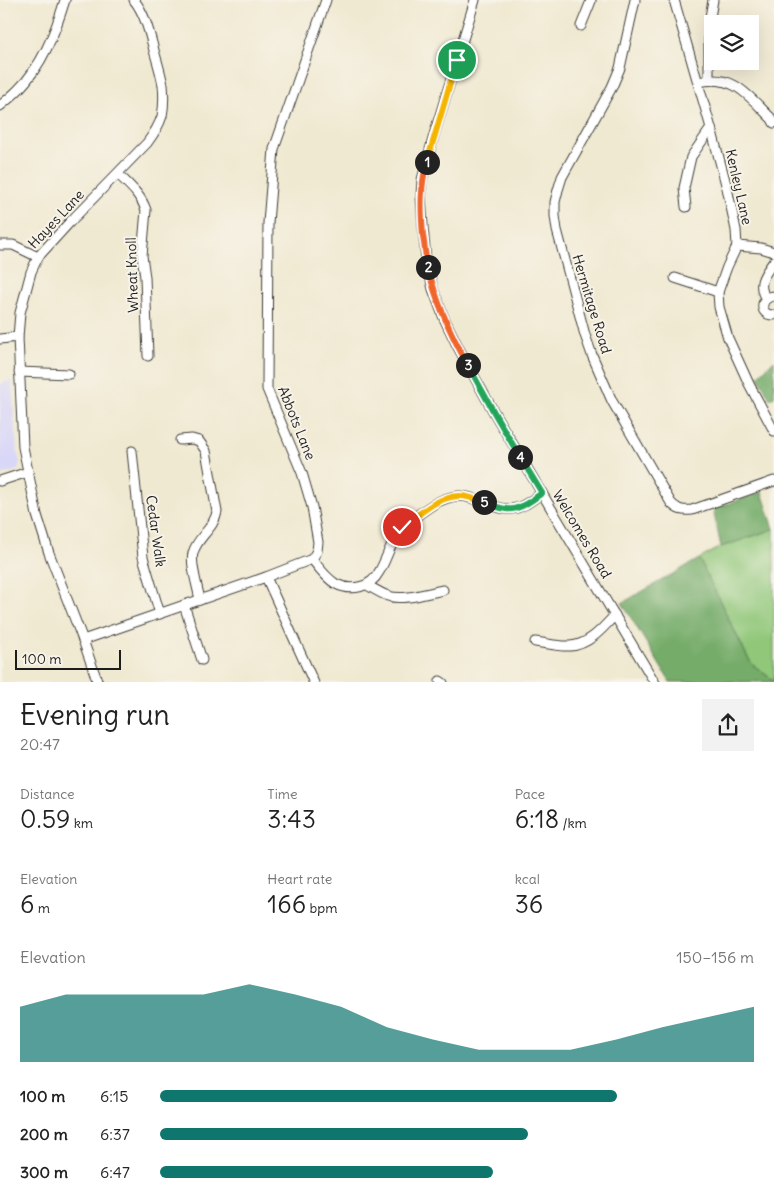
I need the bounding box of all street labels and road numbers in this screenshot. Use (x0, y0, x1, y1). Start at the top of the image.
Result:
street label: Kenley Lane (722, 147, 756, 227)
street label: Hayes Lane (24, 186, 88, 252)
street label: Wheat Knoll (122, 237, 142, 313)
street label: Hermitage Road (568, 252, 616, 356)
street label: Abbots Lane (274, 384, 320, 462)
street label: Welcomes Road (549, 486, 615, 582)
street label: Cedar Walk (142, 494, 170, 568)

